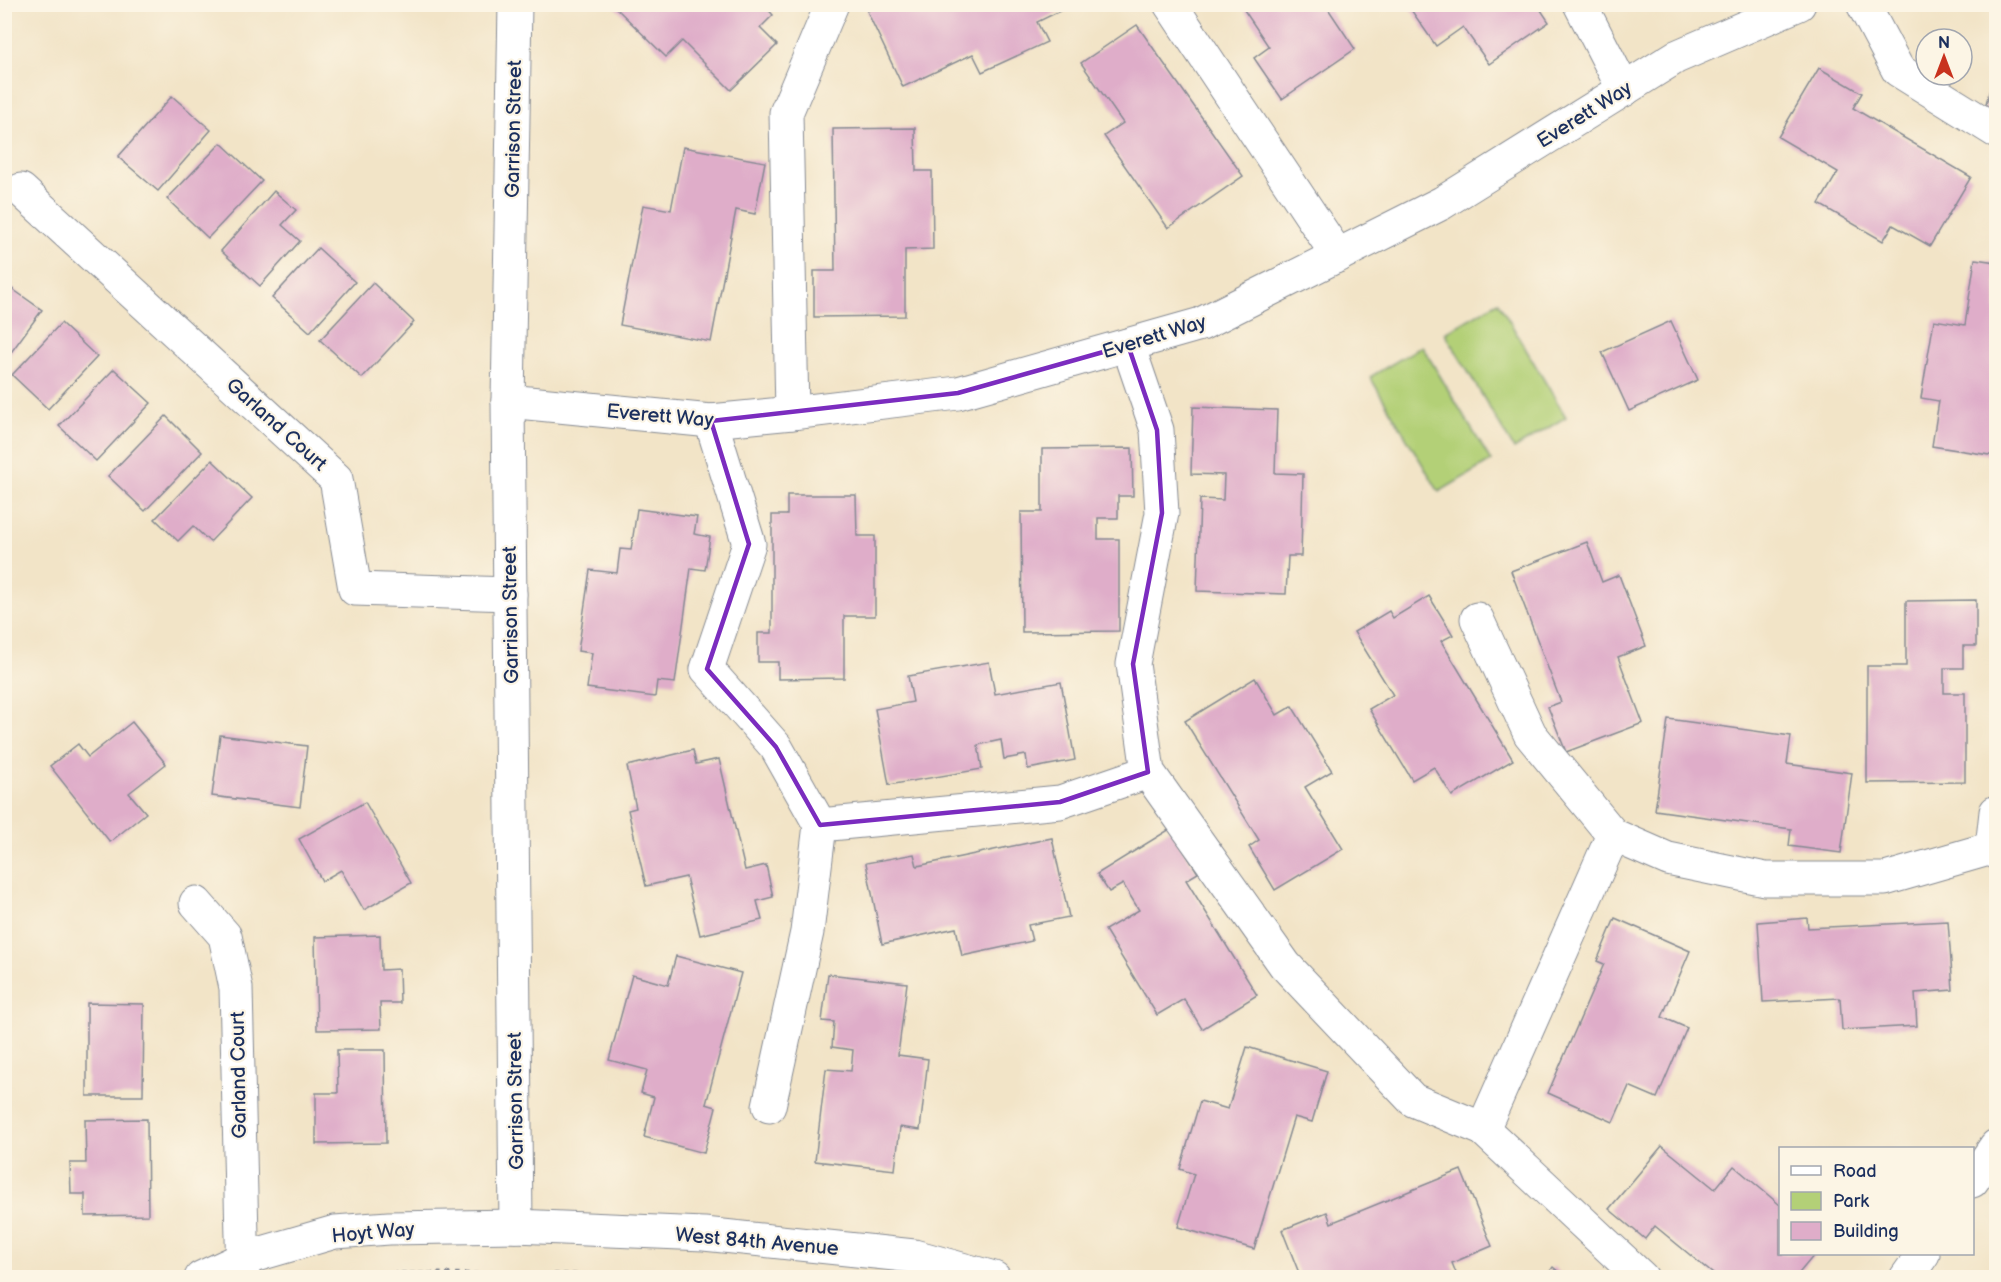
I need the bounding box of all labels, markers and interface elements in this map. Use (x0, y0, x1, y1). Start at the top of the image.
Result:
north arrow (1914, 27, 1974, 87)
text: N (1938, 34, 1950, 53)
street label: Garrison Street (501, 60, 527, 198)
street label: Everett Way (1533, 76, 1636, 153)
street label: Everett Way (1099, 310, 1209, 364)
street label: Garland Court (221, 373, 332, 476)
street label: Everett Way (605, 399, 714, 433)
street label: Garrison Street (498, 546, 524, 684)
street label: Garland Court (226, 1011, 252, 1139)
street label: Garrison Street (503, 1032, 529, 1170)
legend (1779, 1147, 1974, 1255)
text: Road (1833, 1161, 1877, 1182)
text: Park (1833, 1191, 1869, 1212)
street label: Hoyt Way (331, 1217, 415, 1249)
text: Building (1833, 1221, 1899, 1242)
street label: West 84th Avenue (674, 1223, 840, 1261)

